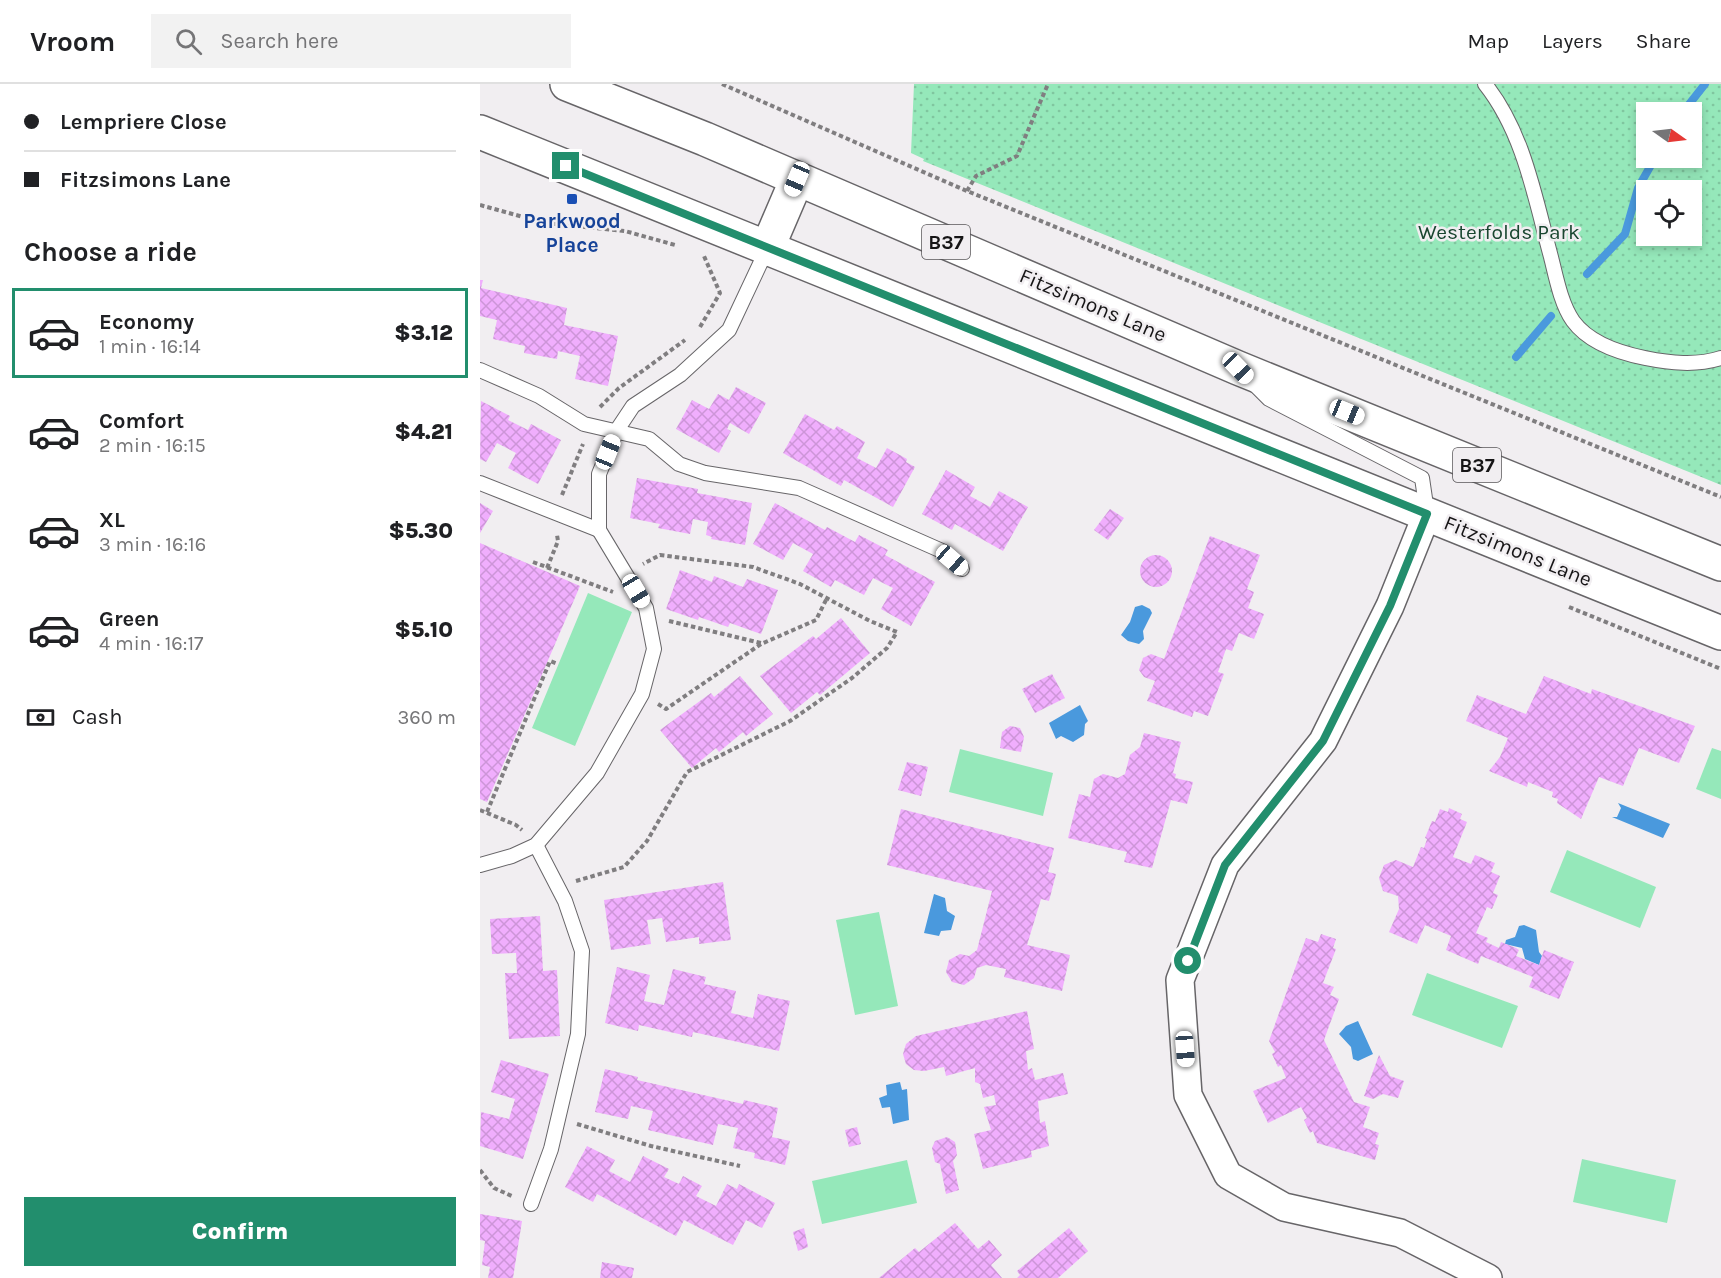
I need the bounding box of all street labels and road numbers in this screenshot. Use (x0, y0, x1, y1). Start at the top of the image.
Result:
road number: B37 (922, 225, 970, 259)
street label: Fitzsimons Lane (1016, 263, 1170, 347)
road number: B37 (1453, 448, 1501, 482)
street label: Fitzsimons Lane (1441, 510, 1595, 592)

